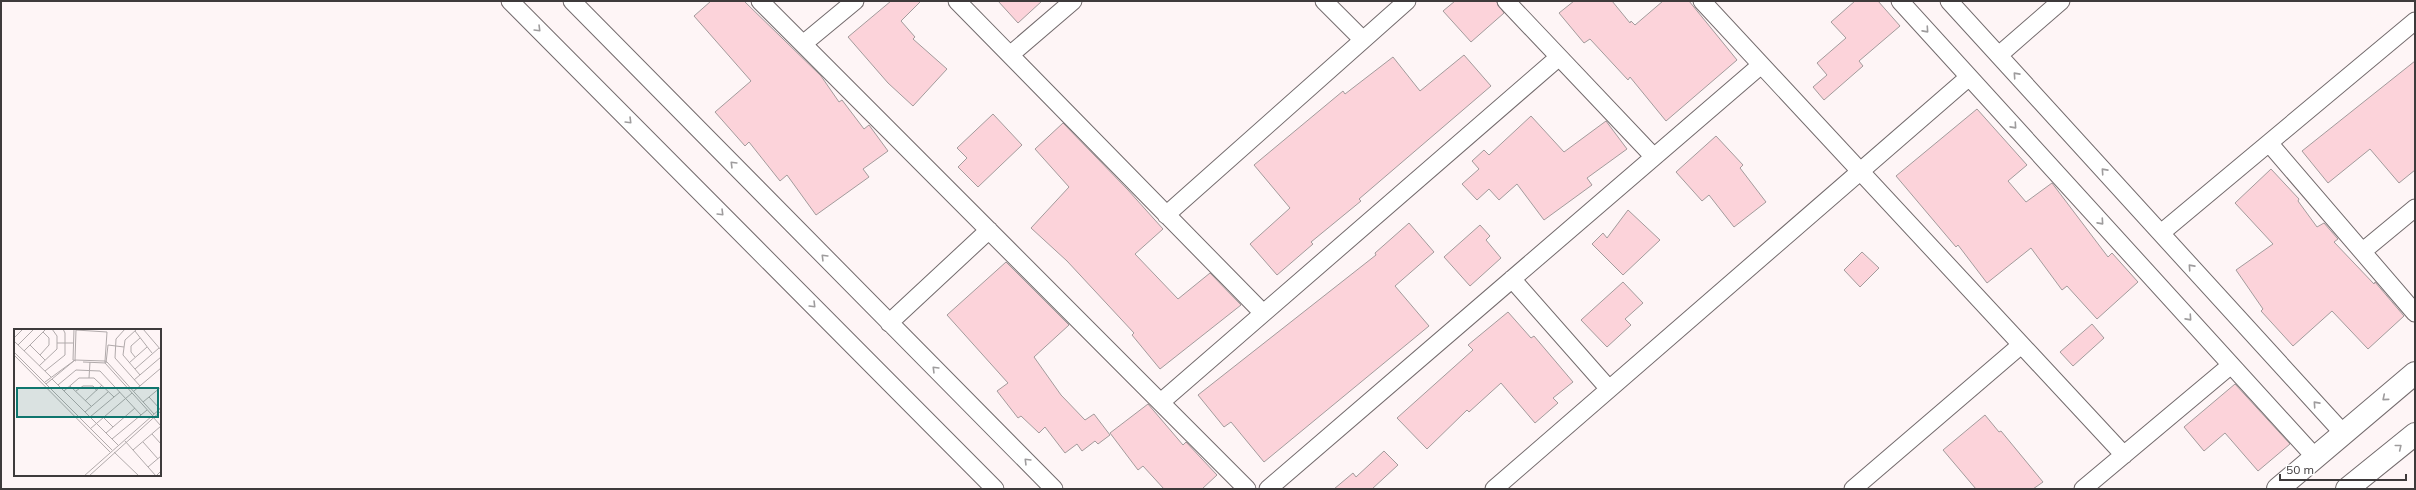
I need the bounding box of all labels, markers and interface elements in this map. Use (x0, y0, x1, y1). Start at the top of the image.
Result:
one-way arrow (533, 24, 541, 32)
one-way arrow (1921, 25, 1929, 33)
one-way arrow (2013, 72, 2021, 80)
one-way arrow (624, 116, 632, 124)
one-way arrow (2009, 121, 2016, 129)
one-way arrow (730, 161, 738, 169)
one-way arrow (2101, 168, 2108, 176)
one-way arrow (716, 208, 724, 216)
one-way arrow (2096, 217, 2104, 225)
one-way arrow (821, 254, 829, 262)
one-way arrow (2189, 264, 2196, 272)
one-way arrow (808, 300, 815, 308)
one-way arrow (2184, 313, 2191, 321)
inset map (14, 329, 161, 476)
one-way arrow (932, 366, 940, 374)
one-way arrow (2382, 394, 2390, 401)
one-way arrow (2314, 402, 2321, 409)
one-way arrow (2394, 445, 2401, 452)
scale bar (2280, 456, 2406, 482)
one-way arrow (1024, 458, 1032, 466)
text: 50 m (2286, 462, 2314, 477)

